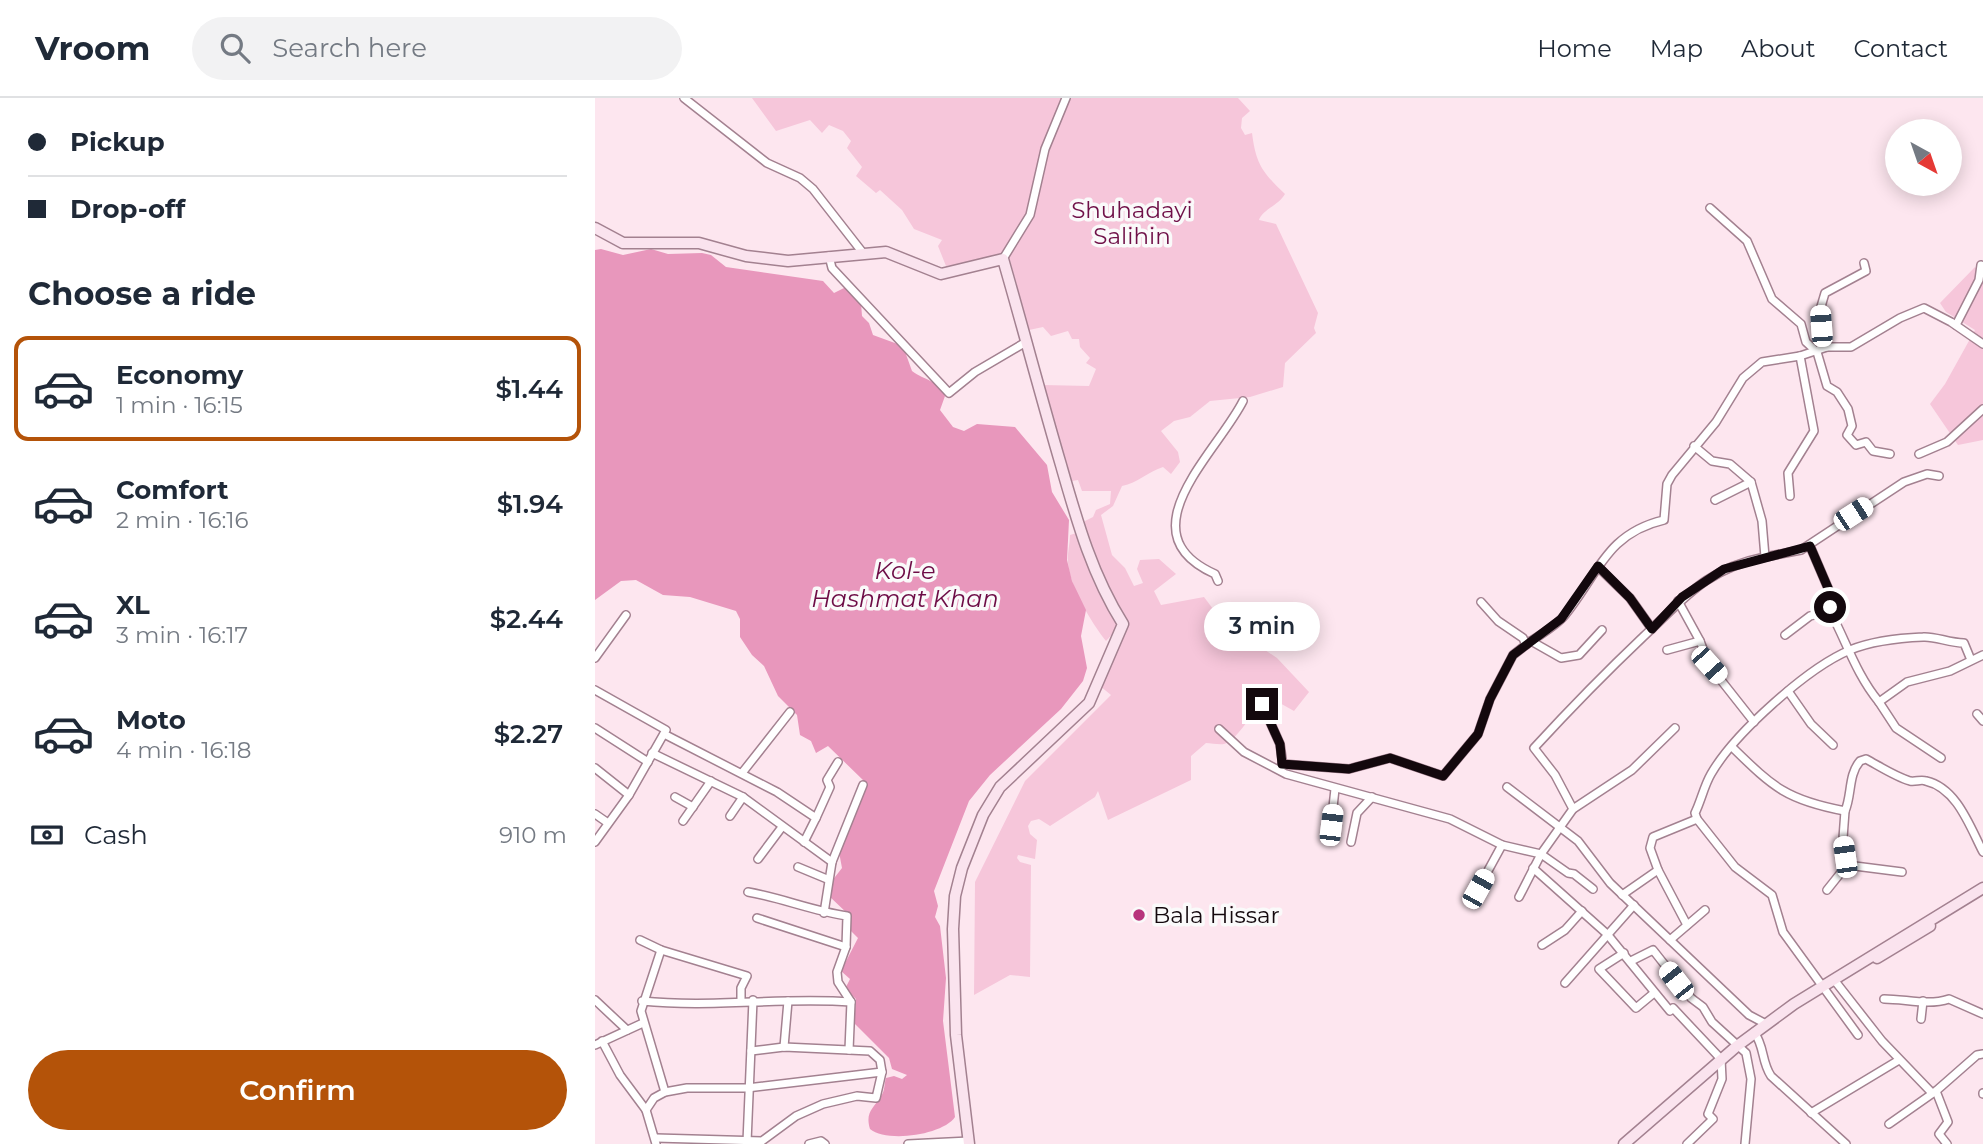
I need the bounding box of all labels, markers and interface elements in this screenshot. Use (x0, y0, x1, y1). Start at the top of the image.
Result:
search box (192, 17, 682, 80)
text: Vroom (35, 28, 150, 68)
icon: search (216, 29, 254, 67)
text: Search here (272, 32, 427, 64)
text: Home (1537, 34, 1612, 63)
text: Map (1650, 34, 1703, 63)
text: About (1741, 34, 1815, 63)
text: Contact (1853, 34, 1948, 63)
north arrow (1885, 119, 1962, 196)
map controls (1885, 119, 1962, 196)
text: Pickup (70, 126, 165, 158)
text: Drop-off (70, 193, 185, 225)
park label: Shuhadayi Salihin (1071, 196, 1193, 250)
text: Choose a ride (28, 274, 256, 313)
car (1810, 304, 1833, 348)
icon: car (32, 357, 95, 420)
text: Economy (116, 359, 243, 391)
text: $1.44 (495, 373, 563, 405)
text: 1 min · 16:15 (116, 391, 243, 419)
icon: car (32, 472, 95, 535)
text: Comfort (116, 474, 228, 506)
text: $1.94 (497, 488, 563, 520)
car (1830, 494, 1877, 534)
text: 2 min · 16:16 (116, 506, 249, 534)
water label: Kol-e Hashmat Khan (811, 556, 999, 613)
icon: car (32, 587, 95, 650)
text: XL (116, 589, 150, 621)
route start (1814, 591, 1846, 623)
callout: 3 min (1204, 602, 1320, 652)
text: $2.44 (490, 603, 563, 635)
text: 3 min (1229, 612, 1295, 640)
text: 3 min · 16:17 (116, 621, 248, 649)
car (1688, 642, 1731, 688)
route end (1246, 688, 1278, 720)
icon: car (32, 702, 95, 765)
text: Moto (116, 704, 186, 736)
text: $2.27 (494, 718, 563, 750)
text: 4 min · 16:18 (116, 736, 251, 764)
car (1319, 803, 1344, 847)
icon: cash (28, 816, 66, 854)
text: Cash (84, 819, 148, 851)
text: 910 m (499, 821, 567, 849)
car (1832, 835, 1859, 879)
car (1459, 866, 1498, 912)
place label: Bala Hissar (1153, 901, 1280, 929)
marker: Bala Hissar (1131, 907, 1147, 923)
car (1655, 958, 1698, 1004)
button: Confirm (28, 1050, 567, 1130)

